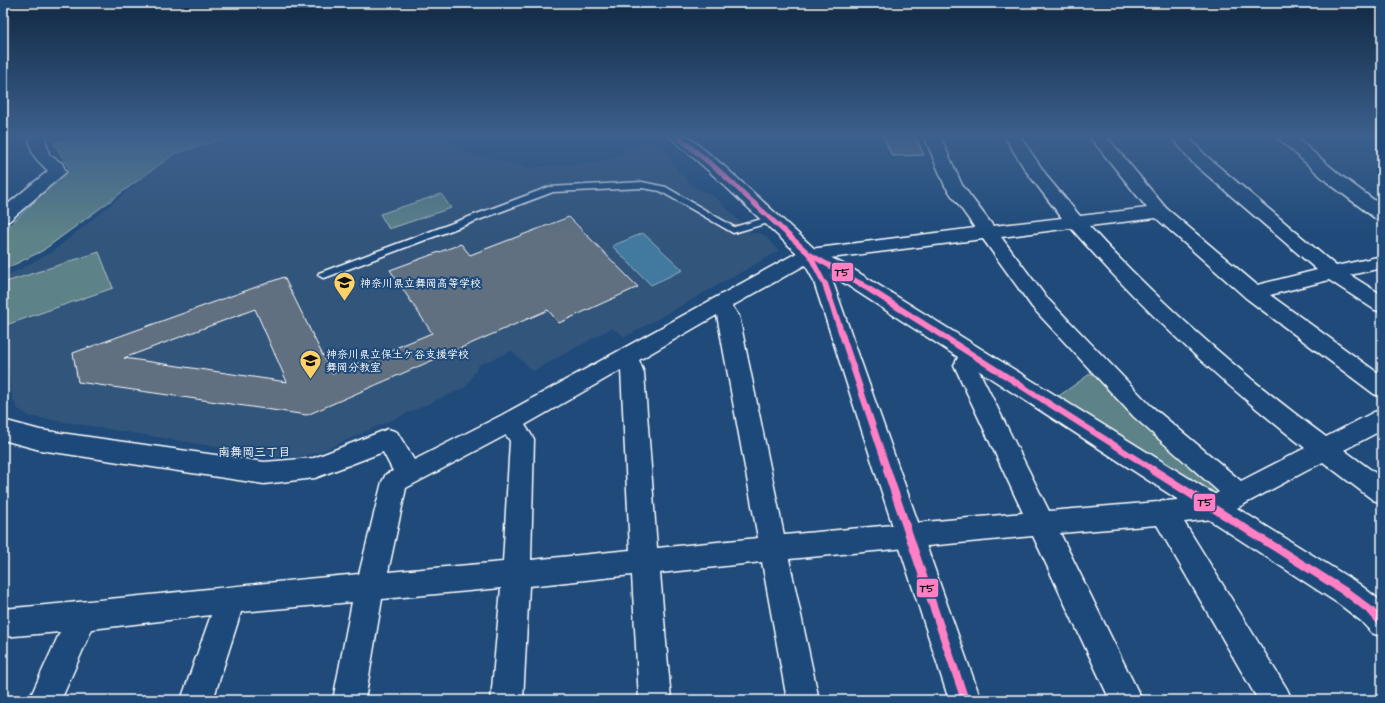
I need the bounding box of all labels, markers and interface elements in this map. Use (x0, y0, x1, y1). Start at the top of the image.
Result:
line badge: T5 (831, 262, 854, 282)
text: T5 (834, 265, 850, 280)
school or university icon: 神奈川県立舞岡高等学校 (331, 270, 357, 303)
place label: 神奈川県立舞岡高等学校 (360, 276, 481, 291)
school or university icon: 神奈川県立保土ケ谷支援学校 舞岡分教室 (297, 347, 323, 380)
place label: 神奈川県立保土ケ谷支援学校 舞岡分教室 (326, 347, 469, 375)
district label: 南舞岡三丁目 (218, 444, 290, 461)
line badge: T5 (1193, 493, 1216, 512)
text: T5 (1197, 495, 1213, 510)
line badge: T5 (916, 578, 939, 598)
text: T5 (919, 581, 935, 596)

